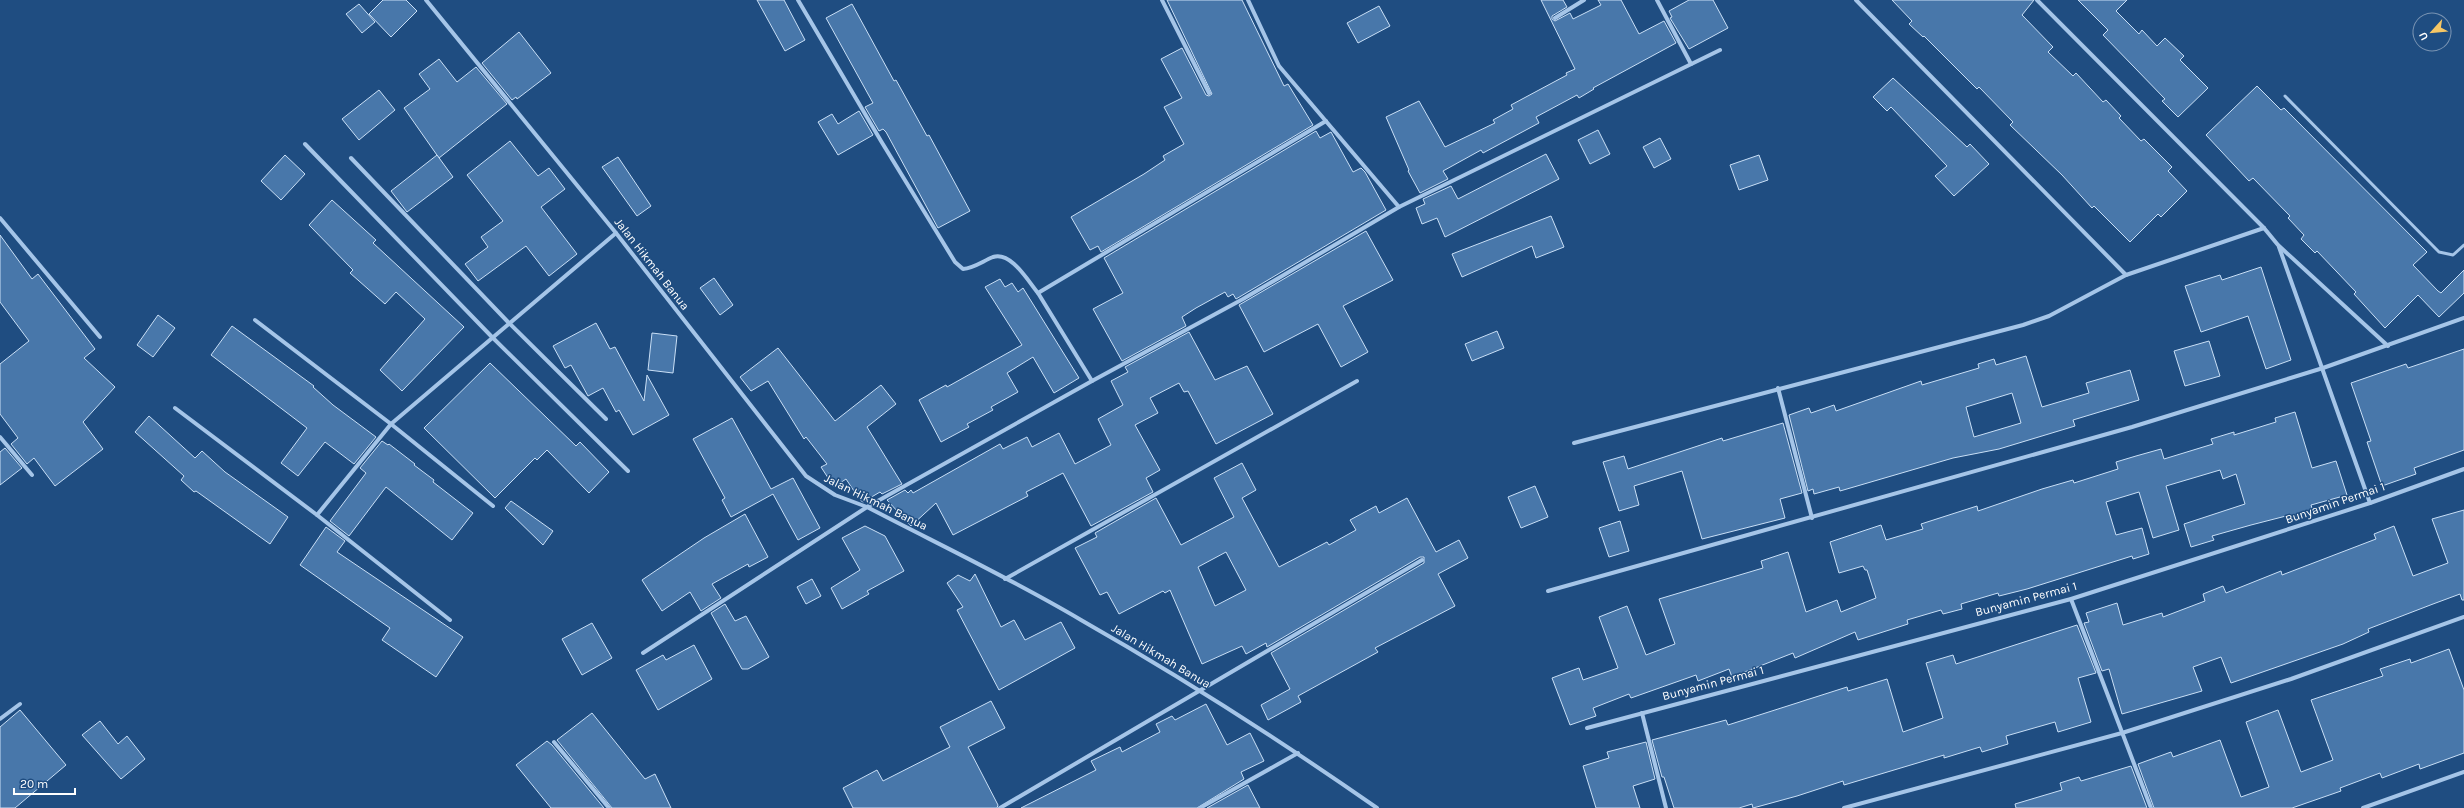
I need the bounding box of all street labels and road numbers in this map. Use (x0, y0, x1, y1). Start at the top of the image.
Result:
street label: Jalan Hikmah Banua (612, 215, 692, 313)
street label: Jalan Hikmah Banua (822, 471, 930, 533)
street label: Bunyamin Permai 1 (2283, 479, 2387, 527)
street label: Bunyamin Permai 1 (1974, 579, 2078, 619)
street label: Jalan Hikmah Banua (1109, 621, 1213, 691)
street label: Bunyamin Permai 1 (1661, 663, 1765, 703)

